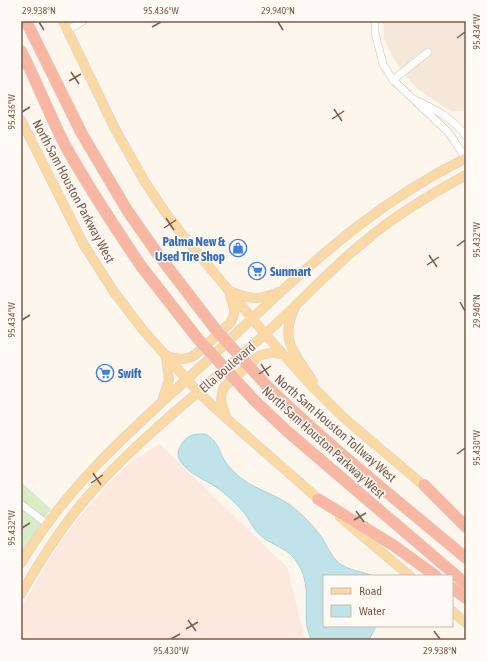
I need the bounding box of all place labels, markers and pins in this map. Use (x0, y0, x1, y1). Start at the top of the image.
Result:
place label: Palma New & Used Tire Shop (155, 234, 225, 264)
shop icon: Palma New & Used Tire Shop (228, 238, 248, 258)
supermarket icon: Sunmart (247, 261, 267, 281)
place label: Sunmart (270, 264, 311, 279)
supermarket icon: Swift (95, 363, 115, 383)
place label: Swift (118, 366, 142, 381)

